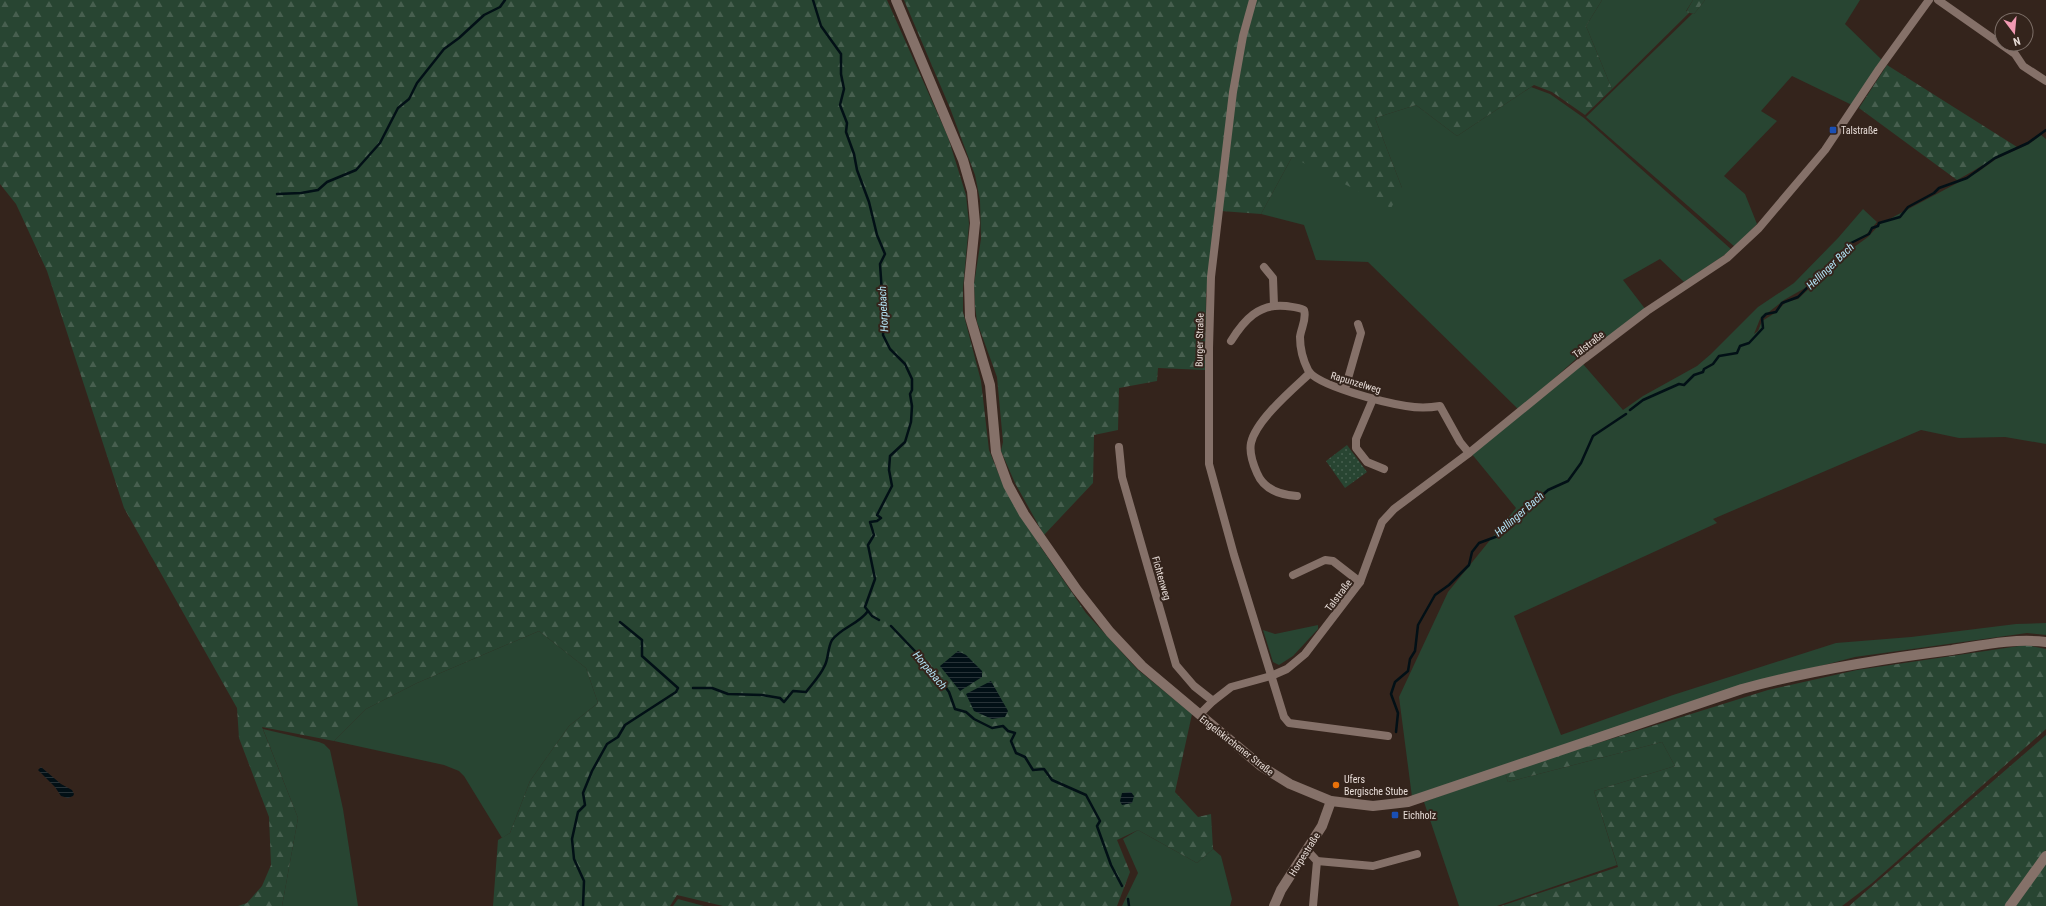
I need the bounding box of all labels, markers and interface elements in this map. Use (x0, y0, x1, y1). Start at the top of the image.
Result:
north arrow (1994, 12, 2034, 52)
text: N (2011, 34, 2022, 48)
marker: Talstraße (1828, 125, 1838, 135)
place label: Talstraße (1841, 125, 1878, 136)
water label: Hellinger Bach (1804, 240, 1857, 292)
water label: Horpebach (876, 286, 891, 332)
street label: Burger Straße (1194, 313, 1205, 367)
street label: Talstraße (1570, 329, 1606, 360)
street label: Rapunzelweg (1329, 370, 1382, 395)
water label: Hellinger Bach (1492, 489, 1547, 539)
street label: Fichtenweg (1150, 555, 1173, 601)
street label: Talstraße (1323, 577, 1354, 613)
water label: Horpebach (910, 649, 949, 692)
street label: Engelskirchener Straße (1198, 713, 1276, 778)
place label: Ufers Bergische Stube (1344, 774, 1408, 797)
marker: Ufers Bergische Stube (1331, 780, 1341, 790)
marker: Eichholz (1390, 810, 1400, 820)
place label: Eichholz (1403, 810, 1436, 821)
street label: Horpestraße (1287, 830, 1322, 878)

